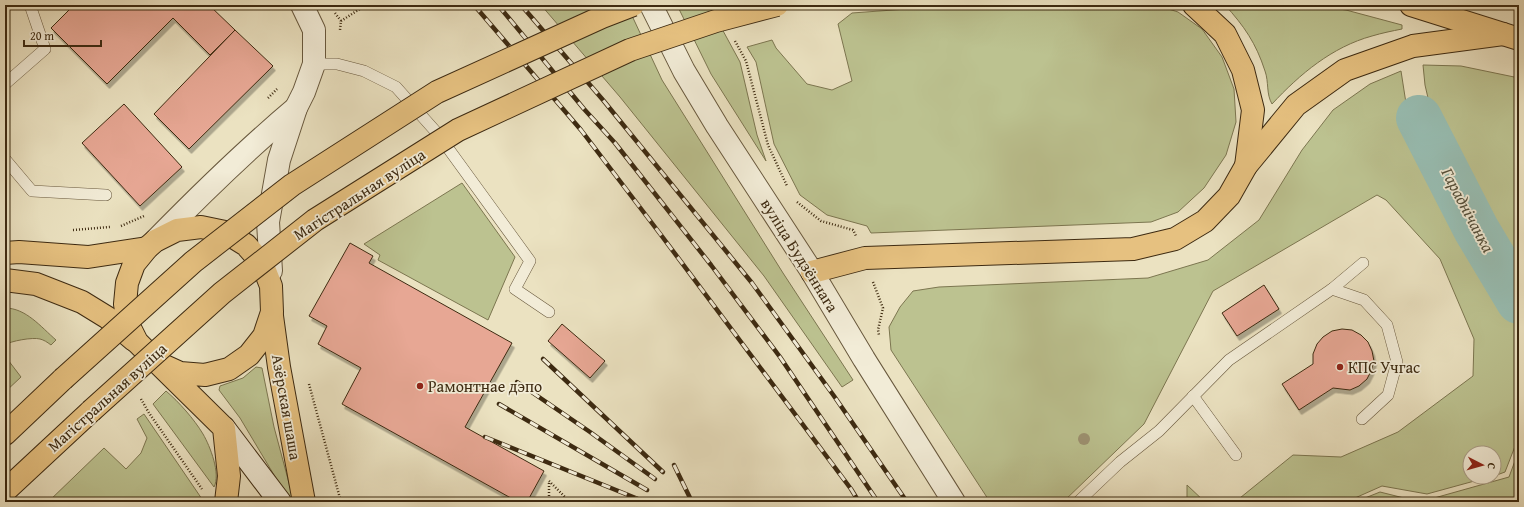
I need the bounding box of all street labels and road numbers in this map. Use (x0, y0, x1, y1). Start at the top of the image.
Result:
street label: Магістральная вуліца (288, 142, 430, 246)
street label: вуліца Будзённага (755, 193, 845, 317)
street label: Магістральная вуліца (42, 337, 172, 457)
street label: Азёрская шаша (266, 352, 308, 462)

